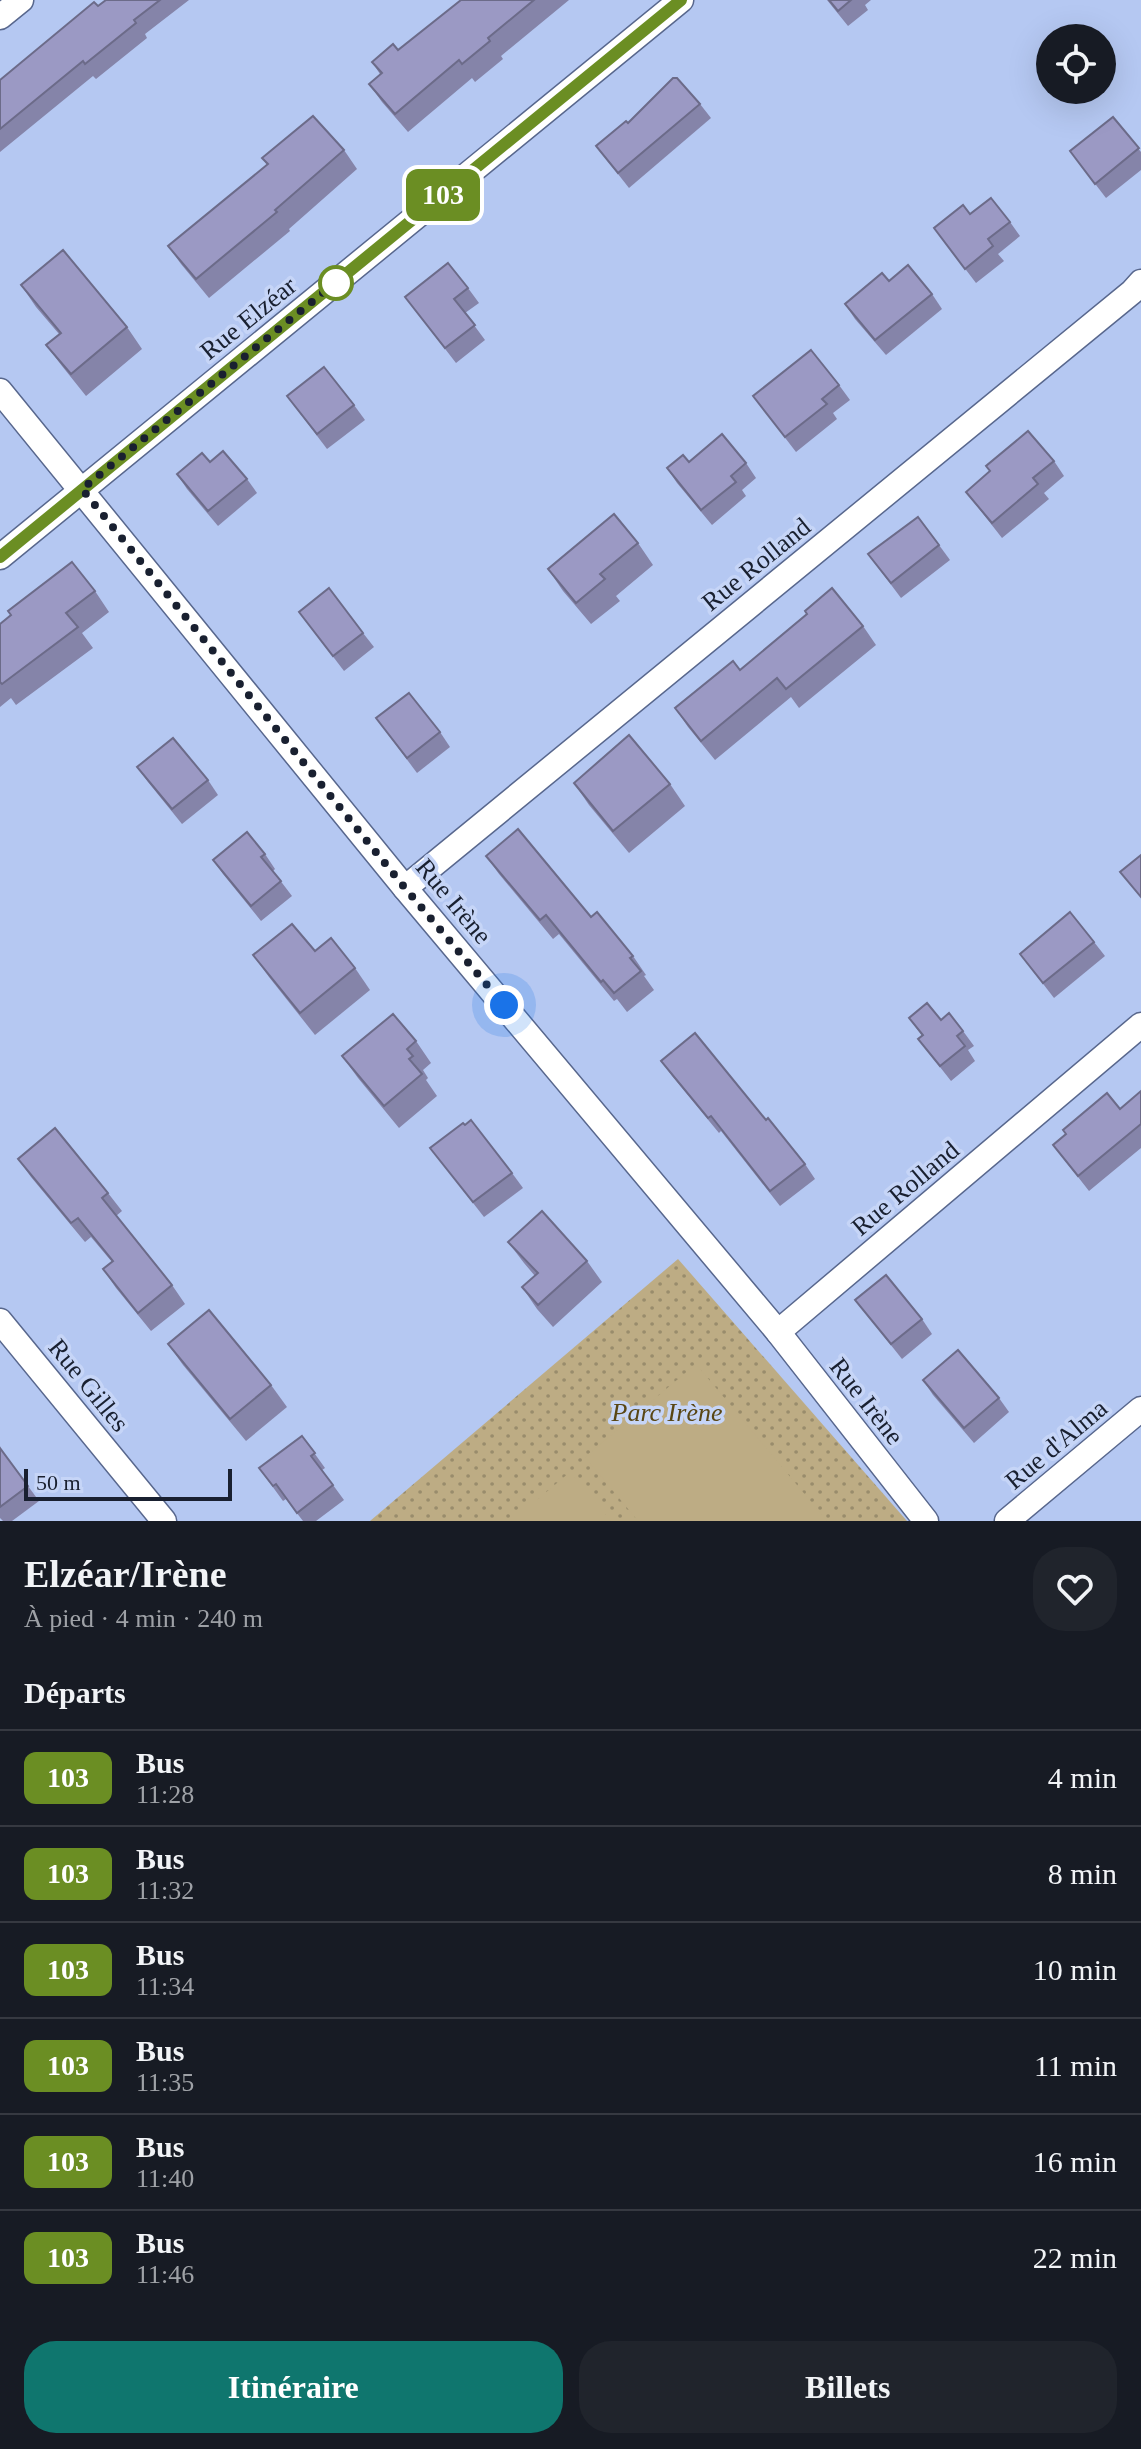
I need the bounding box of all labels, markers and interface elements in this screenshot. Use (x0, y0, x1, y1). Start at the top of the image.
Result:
map controls (1036, 24, 1116, 104)
button: locate (1036, 24, 1116, 104)
line badge: 103 (397, 169, 489, 221)
text: 103 (422, 179, 464, 210)
unlabelled marker (319, 266, 353, 300)
street label: Rue Elzéar (195, 271, 302, 366)
street label: Rue Rolland (696, 512, 816, 617)
street label: Rue Irène (410, 853, 497, 950)
your location (484, 985, 524, 1025)
street label: Rue Rolland (846, 1135, 965, 1242)
street label: Rue Gilles (43, 1333, 135, 1437)
street label: Rue Irène (824, 1352, 909, 1450)
street label: Rue d'Alma (1000, 1393, 1113, 1495)
park label: Parc Irène (611, 1398, 722, 1427)
scale bar (24, 1465, 232, 1501)
text: 50 m (36, 1470, 81, 1495)
button: heart (1033, 1547, 1117, 1631)
text: Elzéar/Irène (24, 1553, 227, 1595)
text: À pied · 4 min · 240 m (24, 1604, 263, 1633)
text: Départs (24, 1676, 126, 1709)
text: Bus (136, 1746, 184, 1779)
text: 4 min (1048, 1761, 1117, 1794)
text: 103 (47, 1762, 89, 1793)
text: 11:28 (136, 1780, 194, 1809)
text: Bus (136, 1842, 184, 1875)
text: 8 min (1048, 1857, 1117, 1890)
text: 103 (47, 1858, 89, 1889)
text: 11:32 (136, 1876, 194, 1905)
text: Bus (136, 1938, 184, 1971)
text: 10 min (1033, 1953, 1117, 1986)
text: 103 (47, 1954, 89, 1985)
text: 11:34 (136, 1972, 194, 2001)
text: Bus (136, 2034, 184, 2067)
text: 11 min (1034, 2049, 1117, 2082)
text: 103 (47, 2050, 89, 2081)
text: 11:35 (136, 2068, 194, 2097)
text: Bus (136, 2130, 184, 2163)
text: 16 min (1033, 2145, 1117, 2178)
text: 103 (47, 2146, 89, 2177)
text: 11:40 (136, 2164, 194, 2193)
text: Bus (136, 2226, 184, 2259)
text: 22 min (1033, 2241, 1117, 2274)
text: 103 (47, 2242, 89, 2273)
text: 11:46 (136, 2260, 194, 2289)
button: Itinéraire (24, 2341, 563, 2433)
button: Billets (579, 2341, 1117, 2433)

